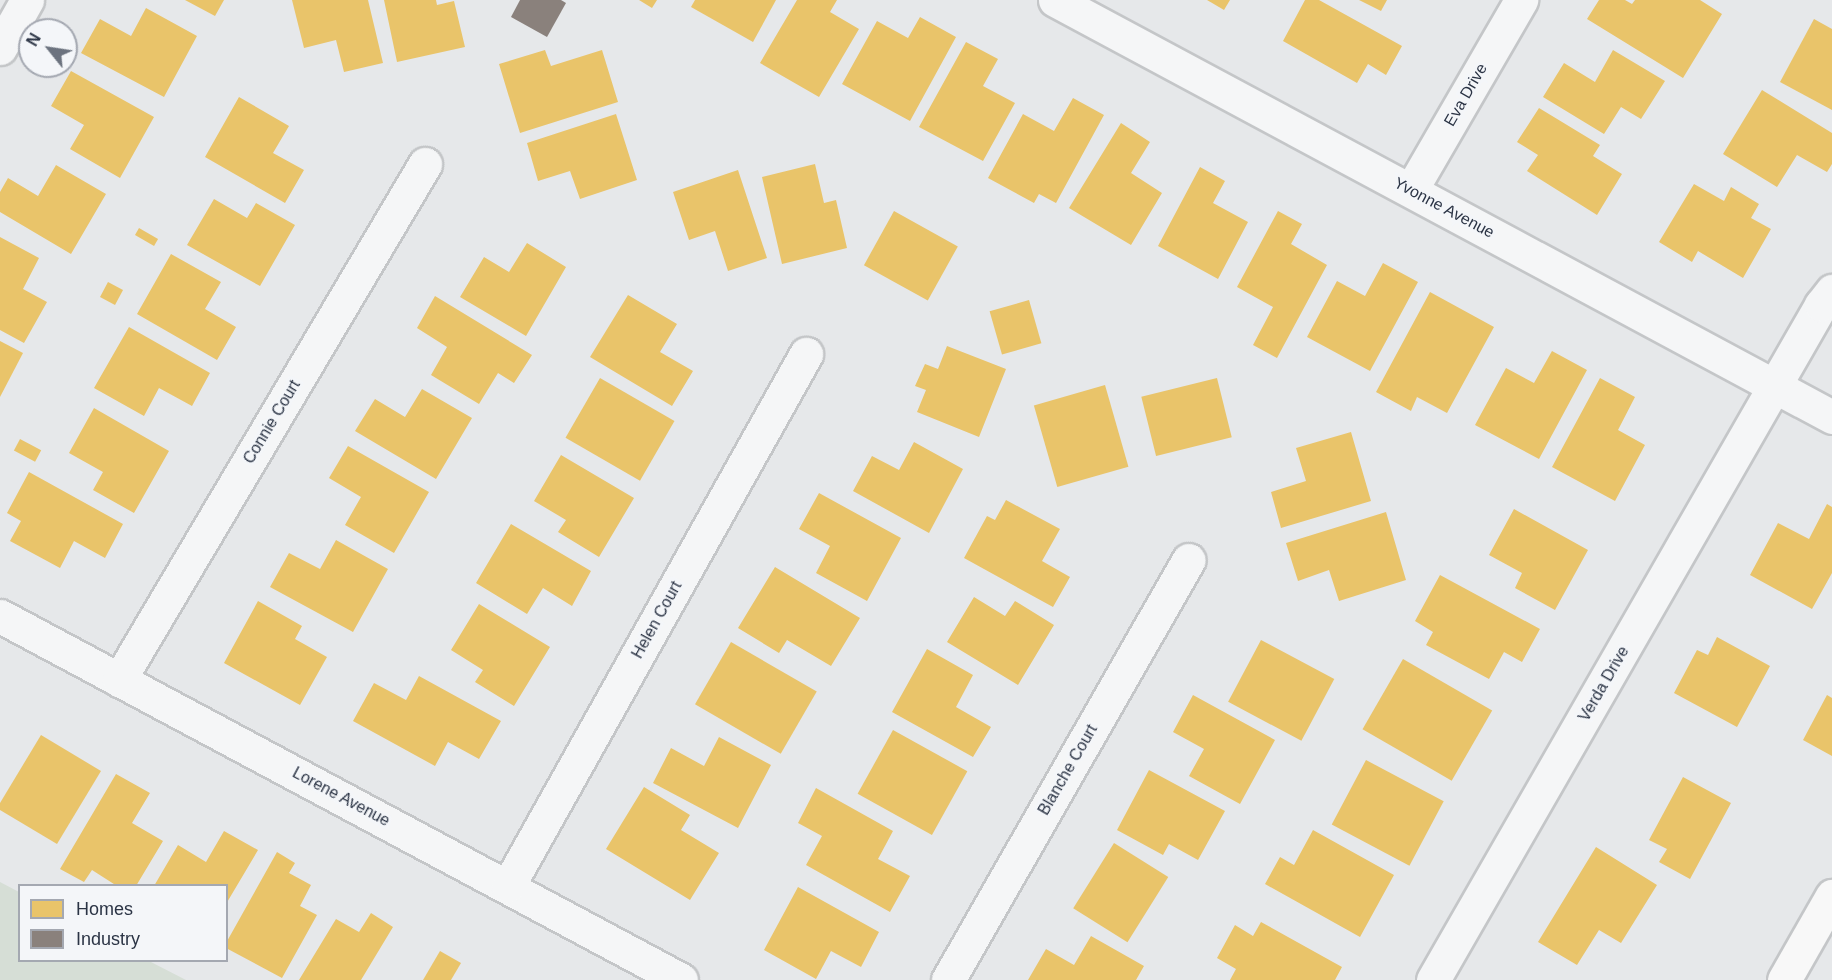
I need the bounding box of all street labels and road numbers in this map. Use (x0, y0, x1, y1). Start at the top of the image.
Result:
street label: Eva Drive (1440, 60, 1492, 130)
street label: Yvonne Avenue (1390, 173, 1498, 243)
street label: Connie Court (239, 377, 305, 467)
street label: Helen Court (628, 578, 686, 662)
street label: Verda Drive (1575, 643, 1633, 725)
street label: Blanche Court (1034, 721, 1102, 819)
street label: Lorene Avenue (289, 763, 393, 831)

